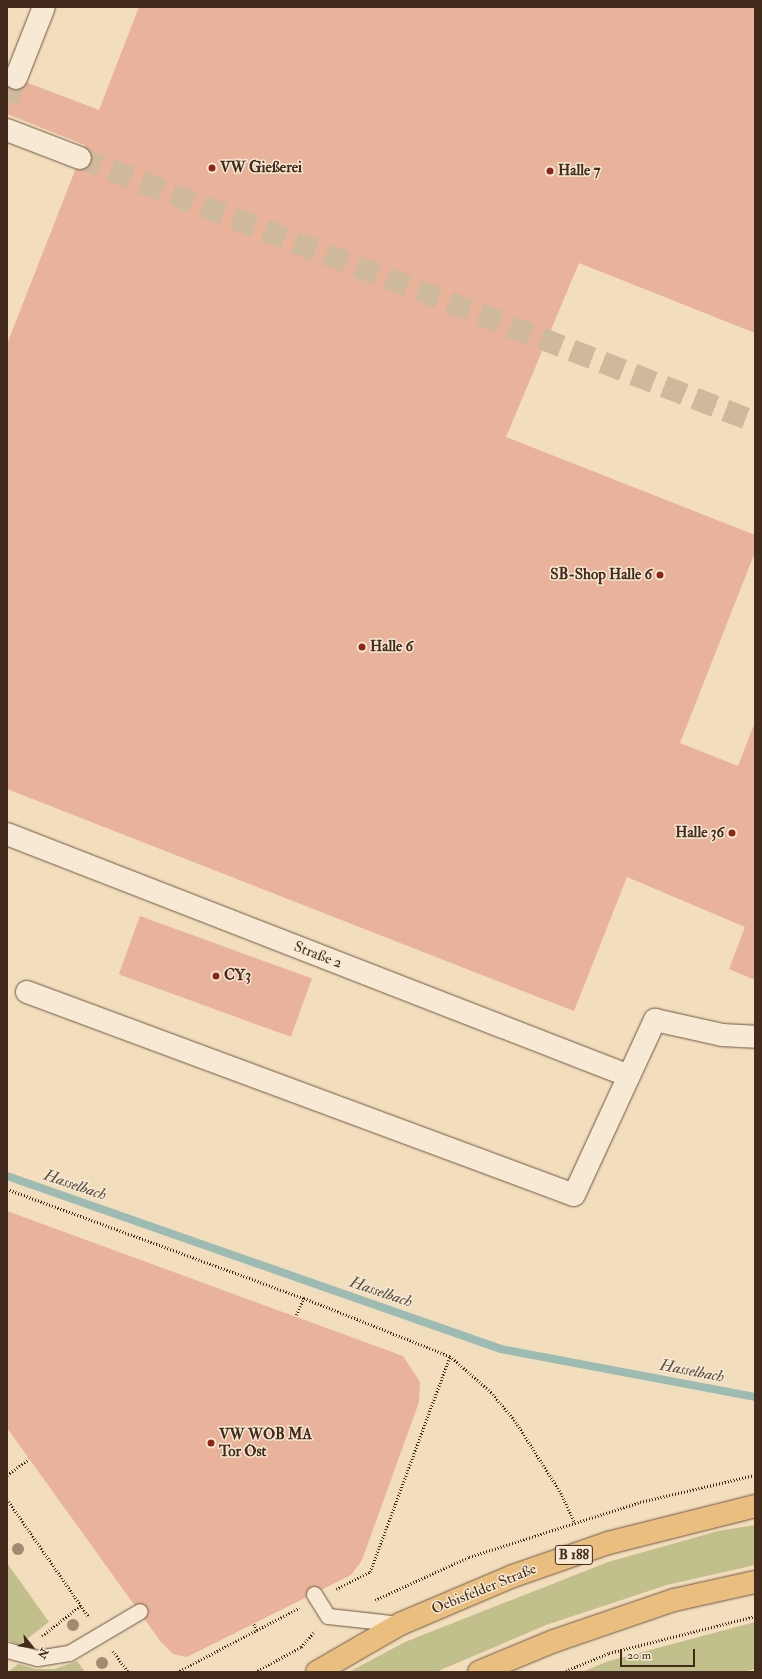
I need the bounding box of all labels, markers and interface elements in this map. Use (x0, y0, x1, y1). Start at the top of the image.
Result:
place label: VW Gießerei (220, 159, 302, 177)
place label: Halle 7 (558, 162, 600, 180)
marker: VW Gießerei (207, 163, 217, 173)
marker: Halle 7 (545, 166, 555, 176)
place label: SB-Shop Halle 6 (550, 566, 652, 584)
marker: SB-Shop Halle 6 (655, 570, 665, 580)
place label: Halle 6 (370, 638, 413, 656)
marker: Halle 6 (357, 642, 367, 652)
place label: Halle 36 (675, 824, 724, 842)
marker: Halle 36 (727, 828, 737, 838)
street label: Straße 2 (291, 938, 345, 972)
place label: CY3 (224, 967, 251, 985)
marker: CY3 (211, 971, 221, 981)
water label: Hasselbach (41, 1165, 109, 1205)
water label: Hasselbach (347, 1272, 415, 1312)
water label: Hasselbach (658, 1355, 726, 1387)
place label: VW WOB MA Tor Ost (219, 1425, 312, 1460)
marker: VW WOB MA Tor Ost (206, 1438, 216, 1448)
road number: B 188 (554, 1543, 594, 1567)
street label: Oebisfelder Straße (429, 1560, 539, 1618)
north arrow (12, 1627, 52, 1667)
scale bar (622, 1641, 697, 1667)
text: N (35, 1646, 51, 1661)
text: 20 m (627, 1648, 651, 1663)

